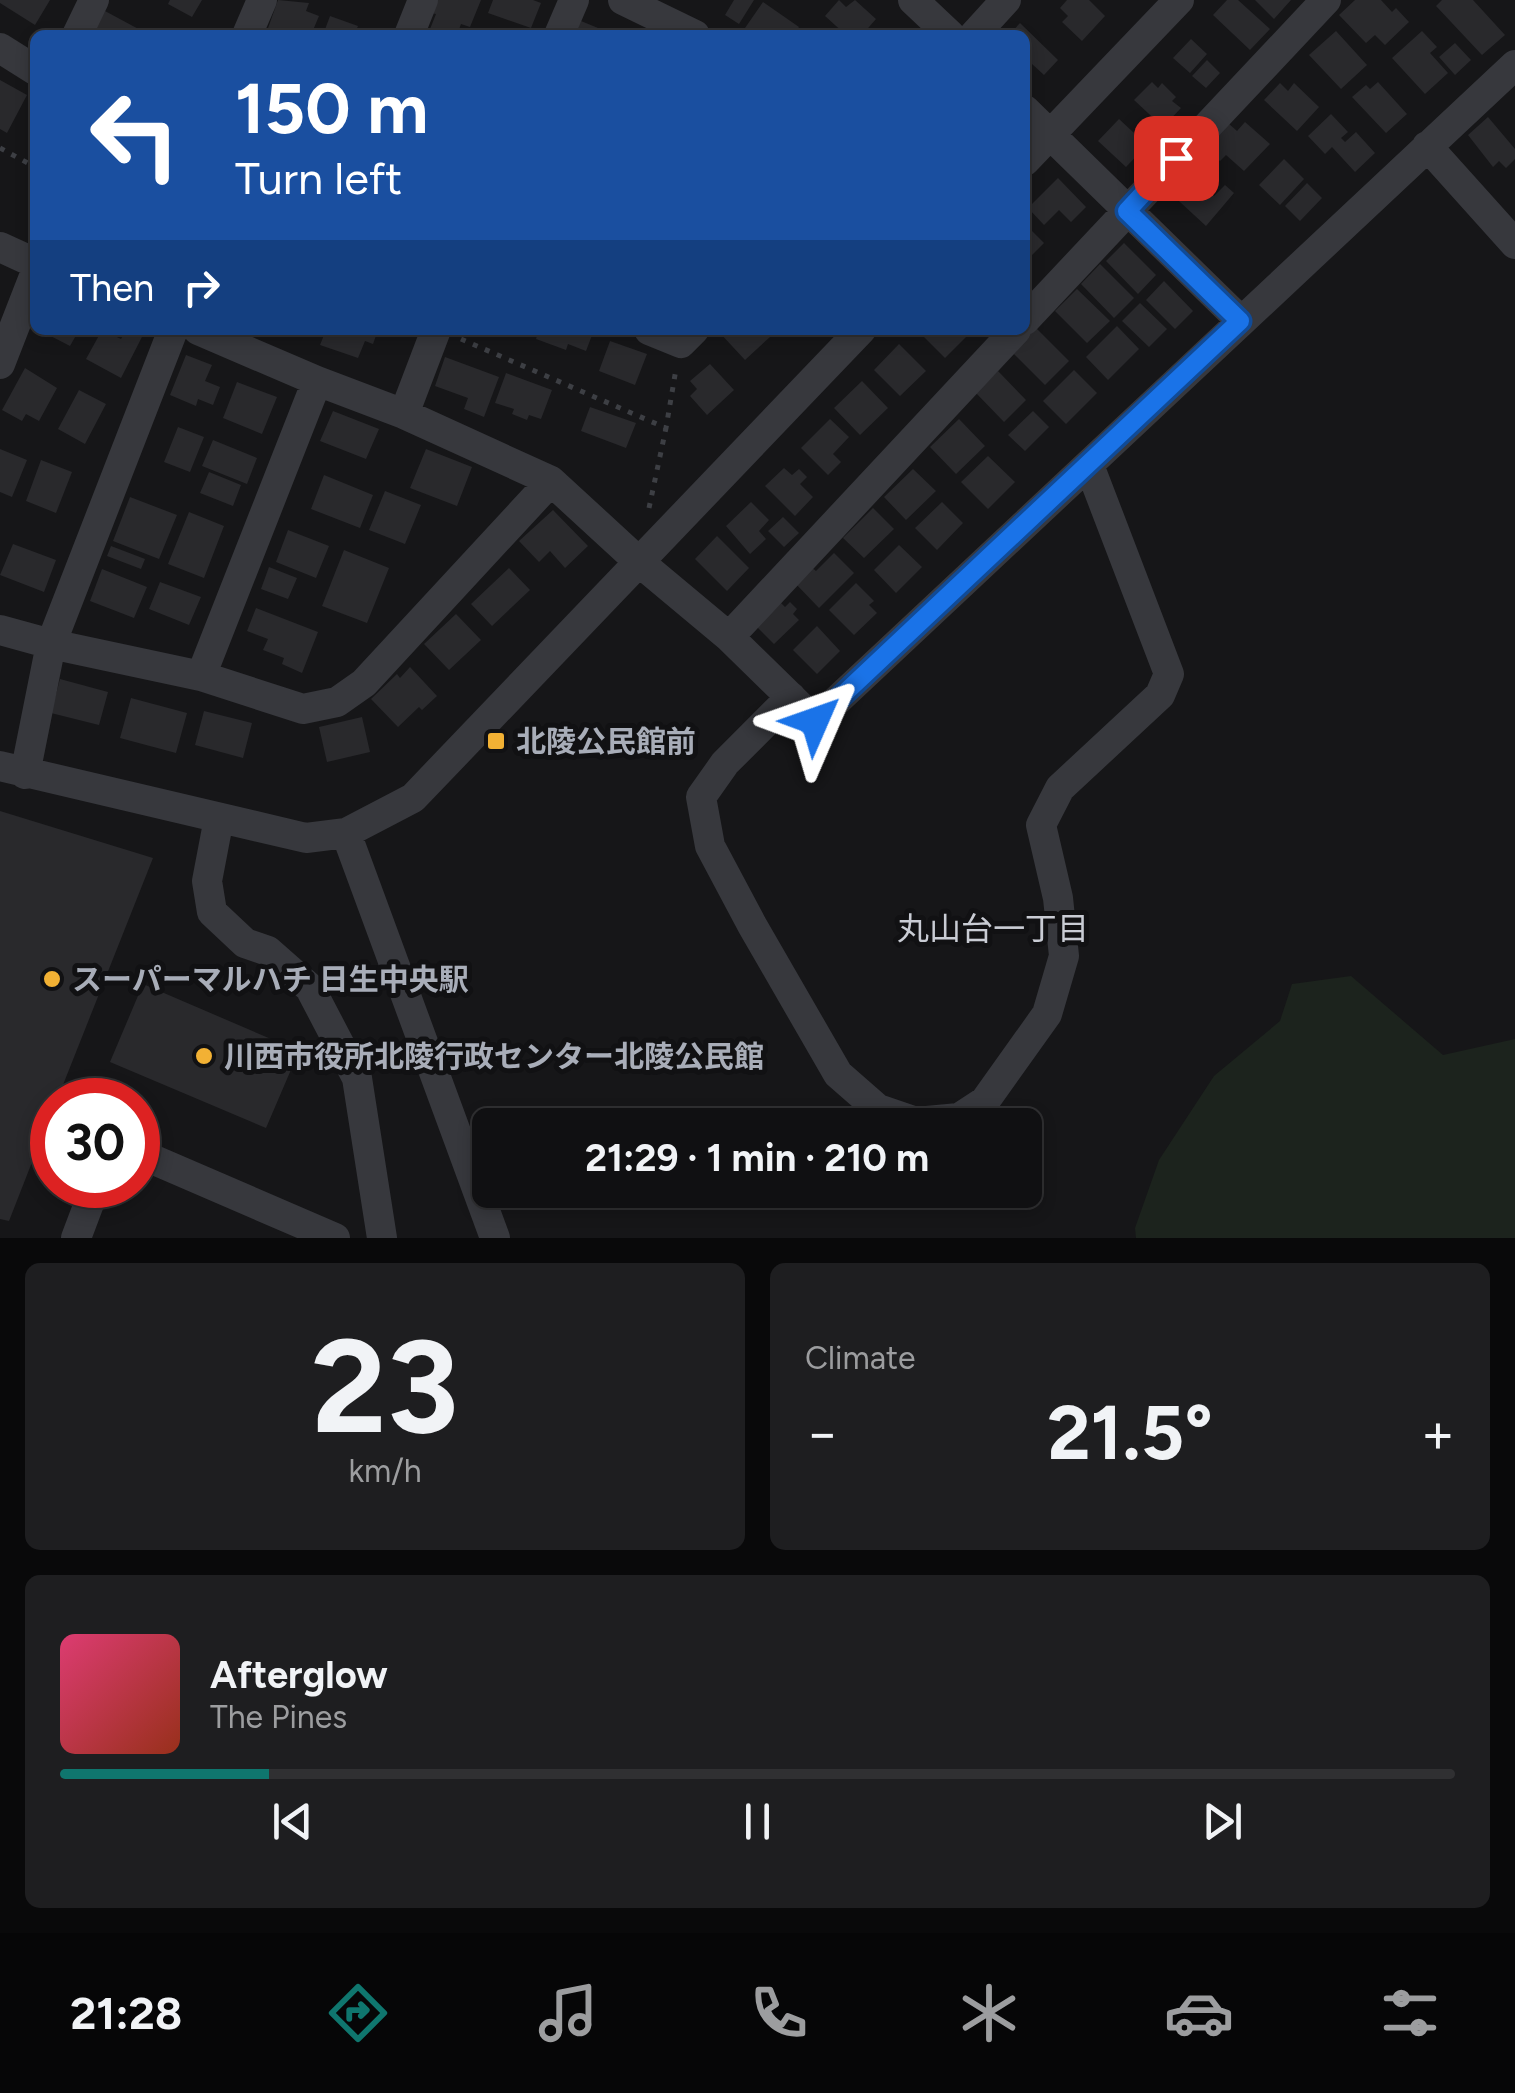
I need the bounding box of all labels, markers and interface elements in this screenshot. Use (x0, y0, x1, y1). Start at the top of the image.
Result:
text: 150 m (235, 66, 428, 151)
icon: left (70, 70, 200, 200)
pin (1134, 116, 1219, 201)
icon: arrive (1149, 131, 1204, 186)
text: Turn left (235, 151, 402, 205)
icon: right (174, 260, 229, 315)
text: Then (70, 265, 154, 311)
position arrow (763, 669, 867, 773)
place label: 北陵公民館前 (516, 723, 696, 760)
marker: 北陵公民館前 (485, 730, 507, 752)
district label: 丸山台一丁目 (897, 910, 1089, 948)
place label: スーパーマルハチ 日生中央駅 (72, 961, 469, 998)
marker: スーパーマルハチ 日生中央駅 (41, 968, 63, 990)
place label: 川西市役所北陵行政センター北陵公民館 (224, 1038, 764, 1075)
marker: 川西市役所北陵行政センター北陵公民館 (193, 1045, 215, 1067)
speed limit sign: 30 (30, 1078, 160, 1208)
text: 21:29 · 1 min · 210 m (585, 1135, 929, 1181)
text: 23 (311, 1309, 459, 1465)
text: Climate (805, 1339, 916, 1377)
text: 21.5° (1047, 1388, 1213, 1478)
text: − (805, 1400, 839, 1466)
text: + (1421, 1400, 1455, 1466)
text: km/h (348, 1452, 422, 1490)
text: Afterglow (210, 1652, 388, 1698)
text: The Pines (210, 1698, 347, 1736)
icon: previous (265, 1794, 320, 1849)
icon: pause (730, 1794, 785, 1849)
icon: next (1195, 1794, 1250, 1849)
icon: directions (323, 1978, 393, 2048)
icon: music (533, 1978, 603, 2048)
icon: phone (744, 1978, 814, 2048)
icon: climate (954, 1978, 1024, 2048)
icon: car (1164, 1978, 1234, 2048)
icon: filters (1375, 1978, 1445, 2048)
text: 21:28 (70, 1986, 182, 2040)

